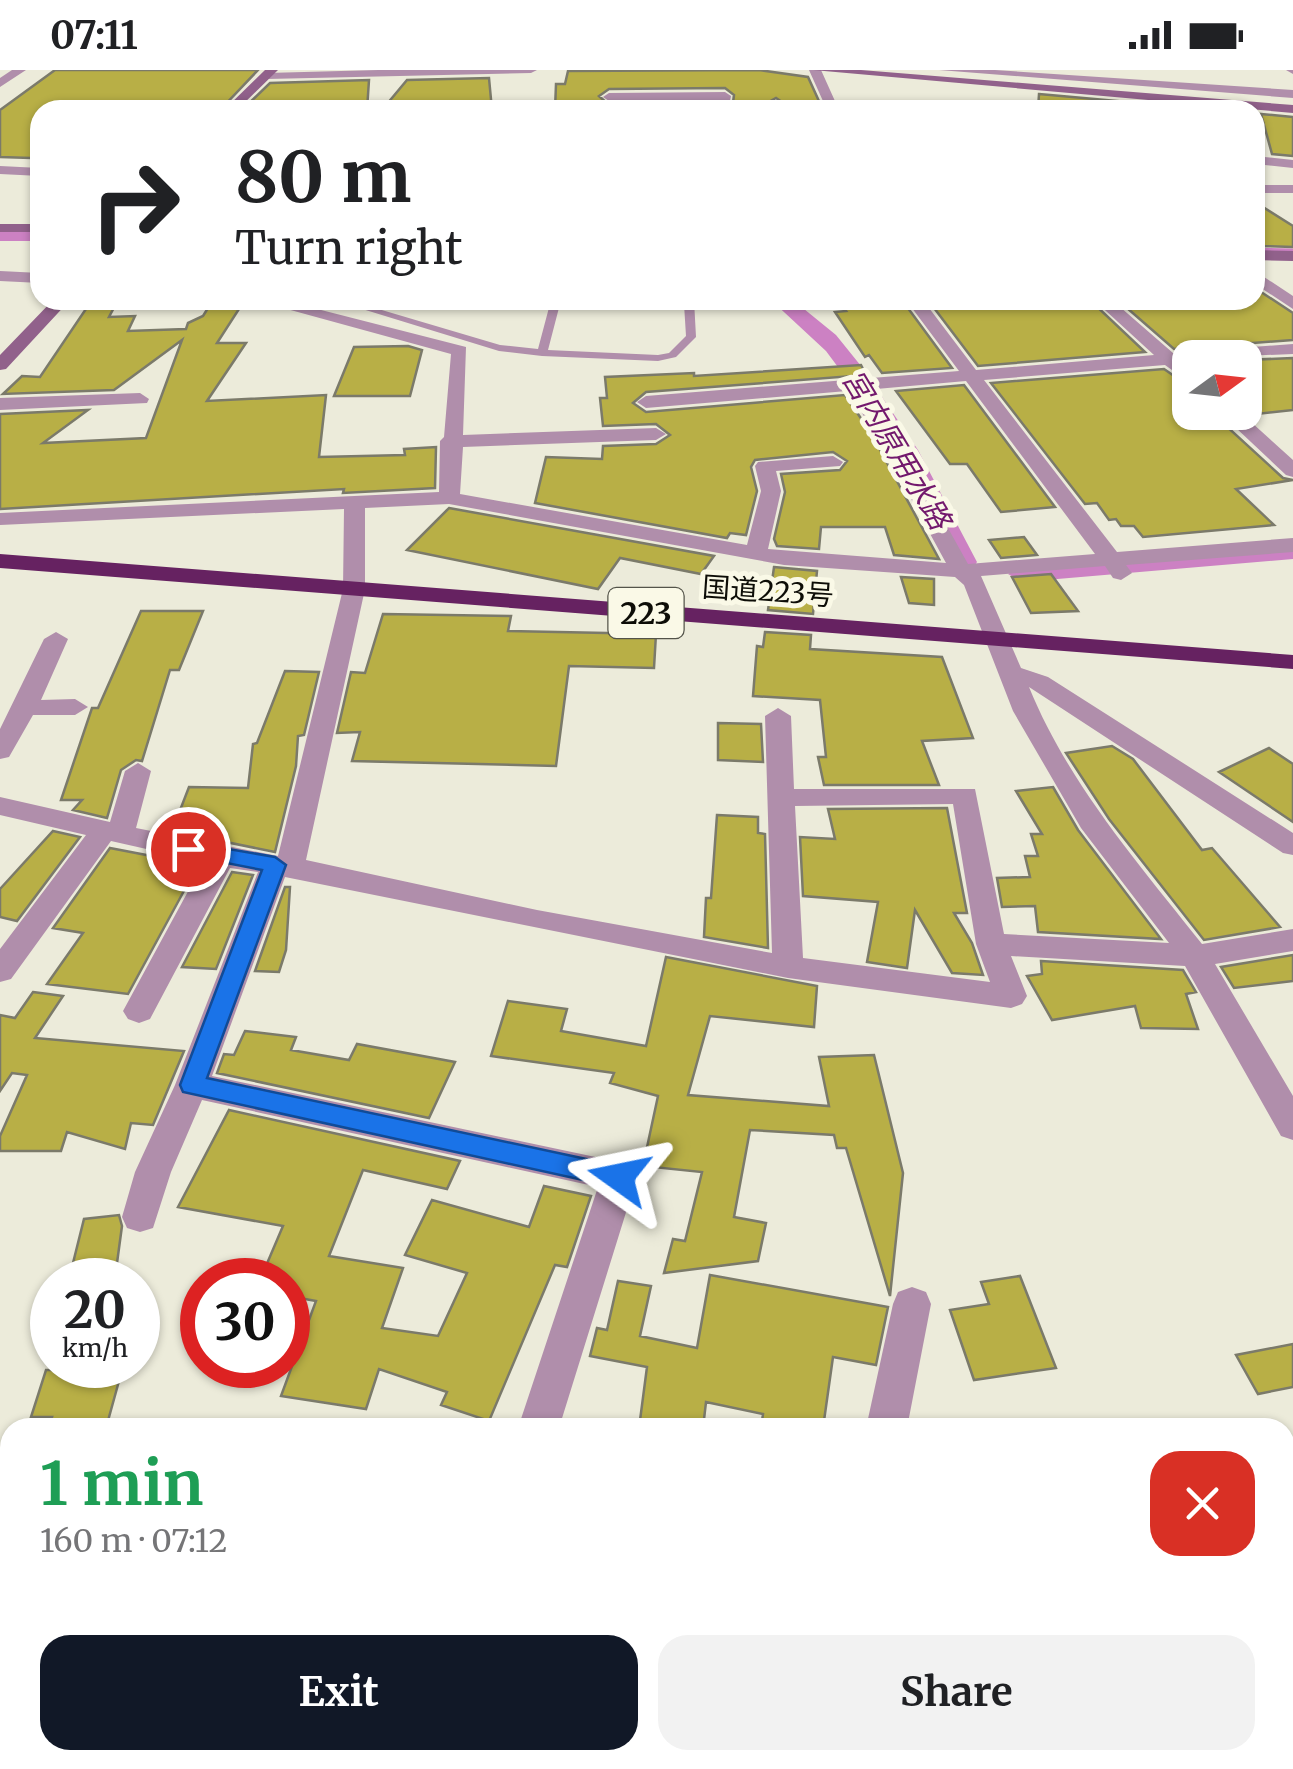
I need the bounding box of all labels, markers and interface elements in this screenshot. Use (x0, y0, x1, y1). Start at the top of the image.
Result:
text: 07:11 (50, 12, 138, 59)
text: 80 m (235, 133, 411, 221)
icon: right (70, 140, 200, 270)
text: Turn right (235, 220, 463, 276)
north arrow (1172, 340, 1262, 430)
map controls (1172, 340, 1262, 430)
water label: 宮内原用水路 (834, 362, 961, 539)
street label: 国道223号 (701, 568, 835, 614)
road number: 223 (608, 588, 684, 638)
pin (146, 807, 231, 892)
icon: arrive (161, 822, 216, 877)
position arrow (567, 1125, 671, 1229)
speed limit sign: 30 (180, 1258, 310, 1388)
text: 20 (64, 1279, 126, 1342)
text: km/h (62, 1332, 128, 1364)
text: 1 min (40, 1446, 203, 1521)
button: close (1150, 1451, 1255, 1556)
text: 160 m · 07:12 (40, 1521, 228, 1561)
button: Exit (40, 1635, 638, 1750)
button: Share (658, 1635, 1255, 1750)

